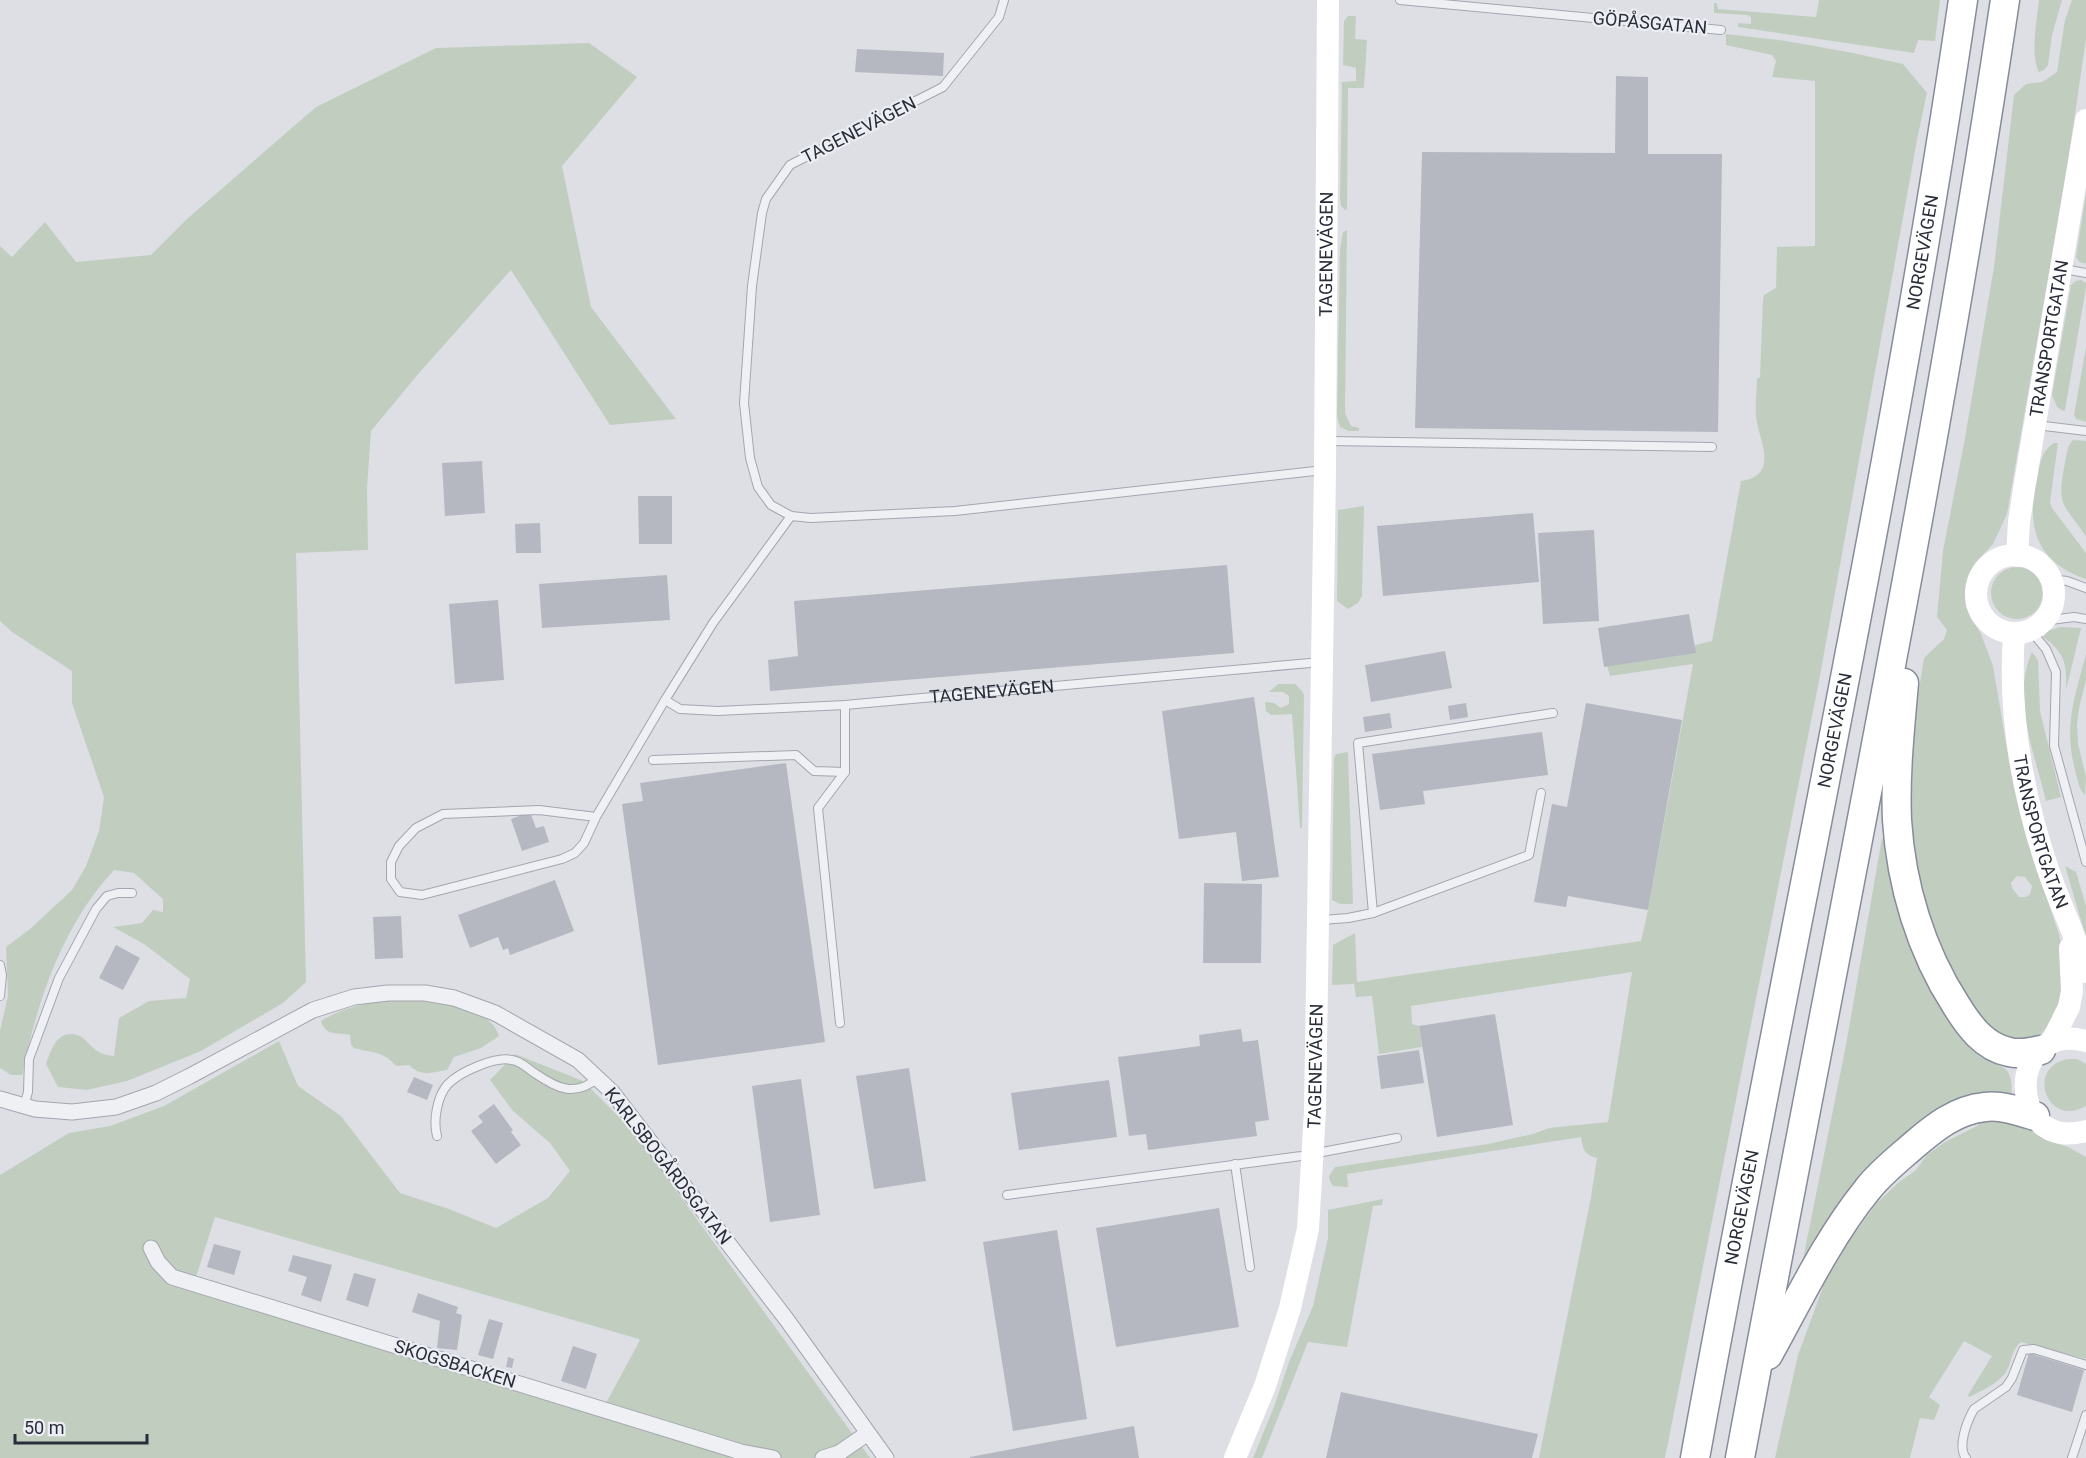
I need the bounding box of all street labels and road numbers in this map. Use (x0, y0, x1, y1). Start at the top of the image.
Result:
street label: GÖPÅSGATAN (1592, 6, 1708, 38)
street label: TAGENEVÄGEN (798, 92, 919, 167)
street label: TAGENEVÄGEN (1315, 192, 1337, 317)
street label: NORGEVÄGEN (1902, 193, 1942, 312)
street label: TRANSPORTGATAN (2025, 258, 2072, 419)
street label: NORGEVÄGEN (1813, 671, 1856, 790)
street label: TAGENEVÄGEN (928, 675, 1055, 707)
street label: TRANSPORTGATAN (2009, 753, 2073, 912)
street label: TAGENEVÄGEN (1303, 1003, 1327, 1129)
street label: KARLSBOGÅRDSGATAN (601, 1082, 737, 1248)
street label: NORGEVÄGEN (1720, 1148, 1763, 1267)
street label: SKOGSBACKEN (392, 1335, 518, 1392)

